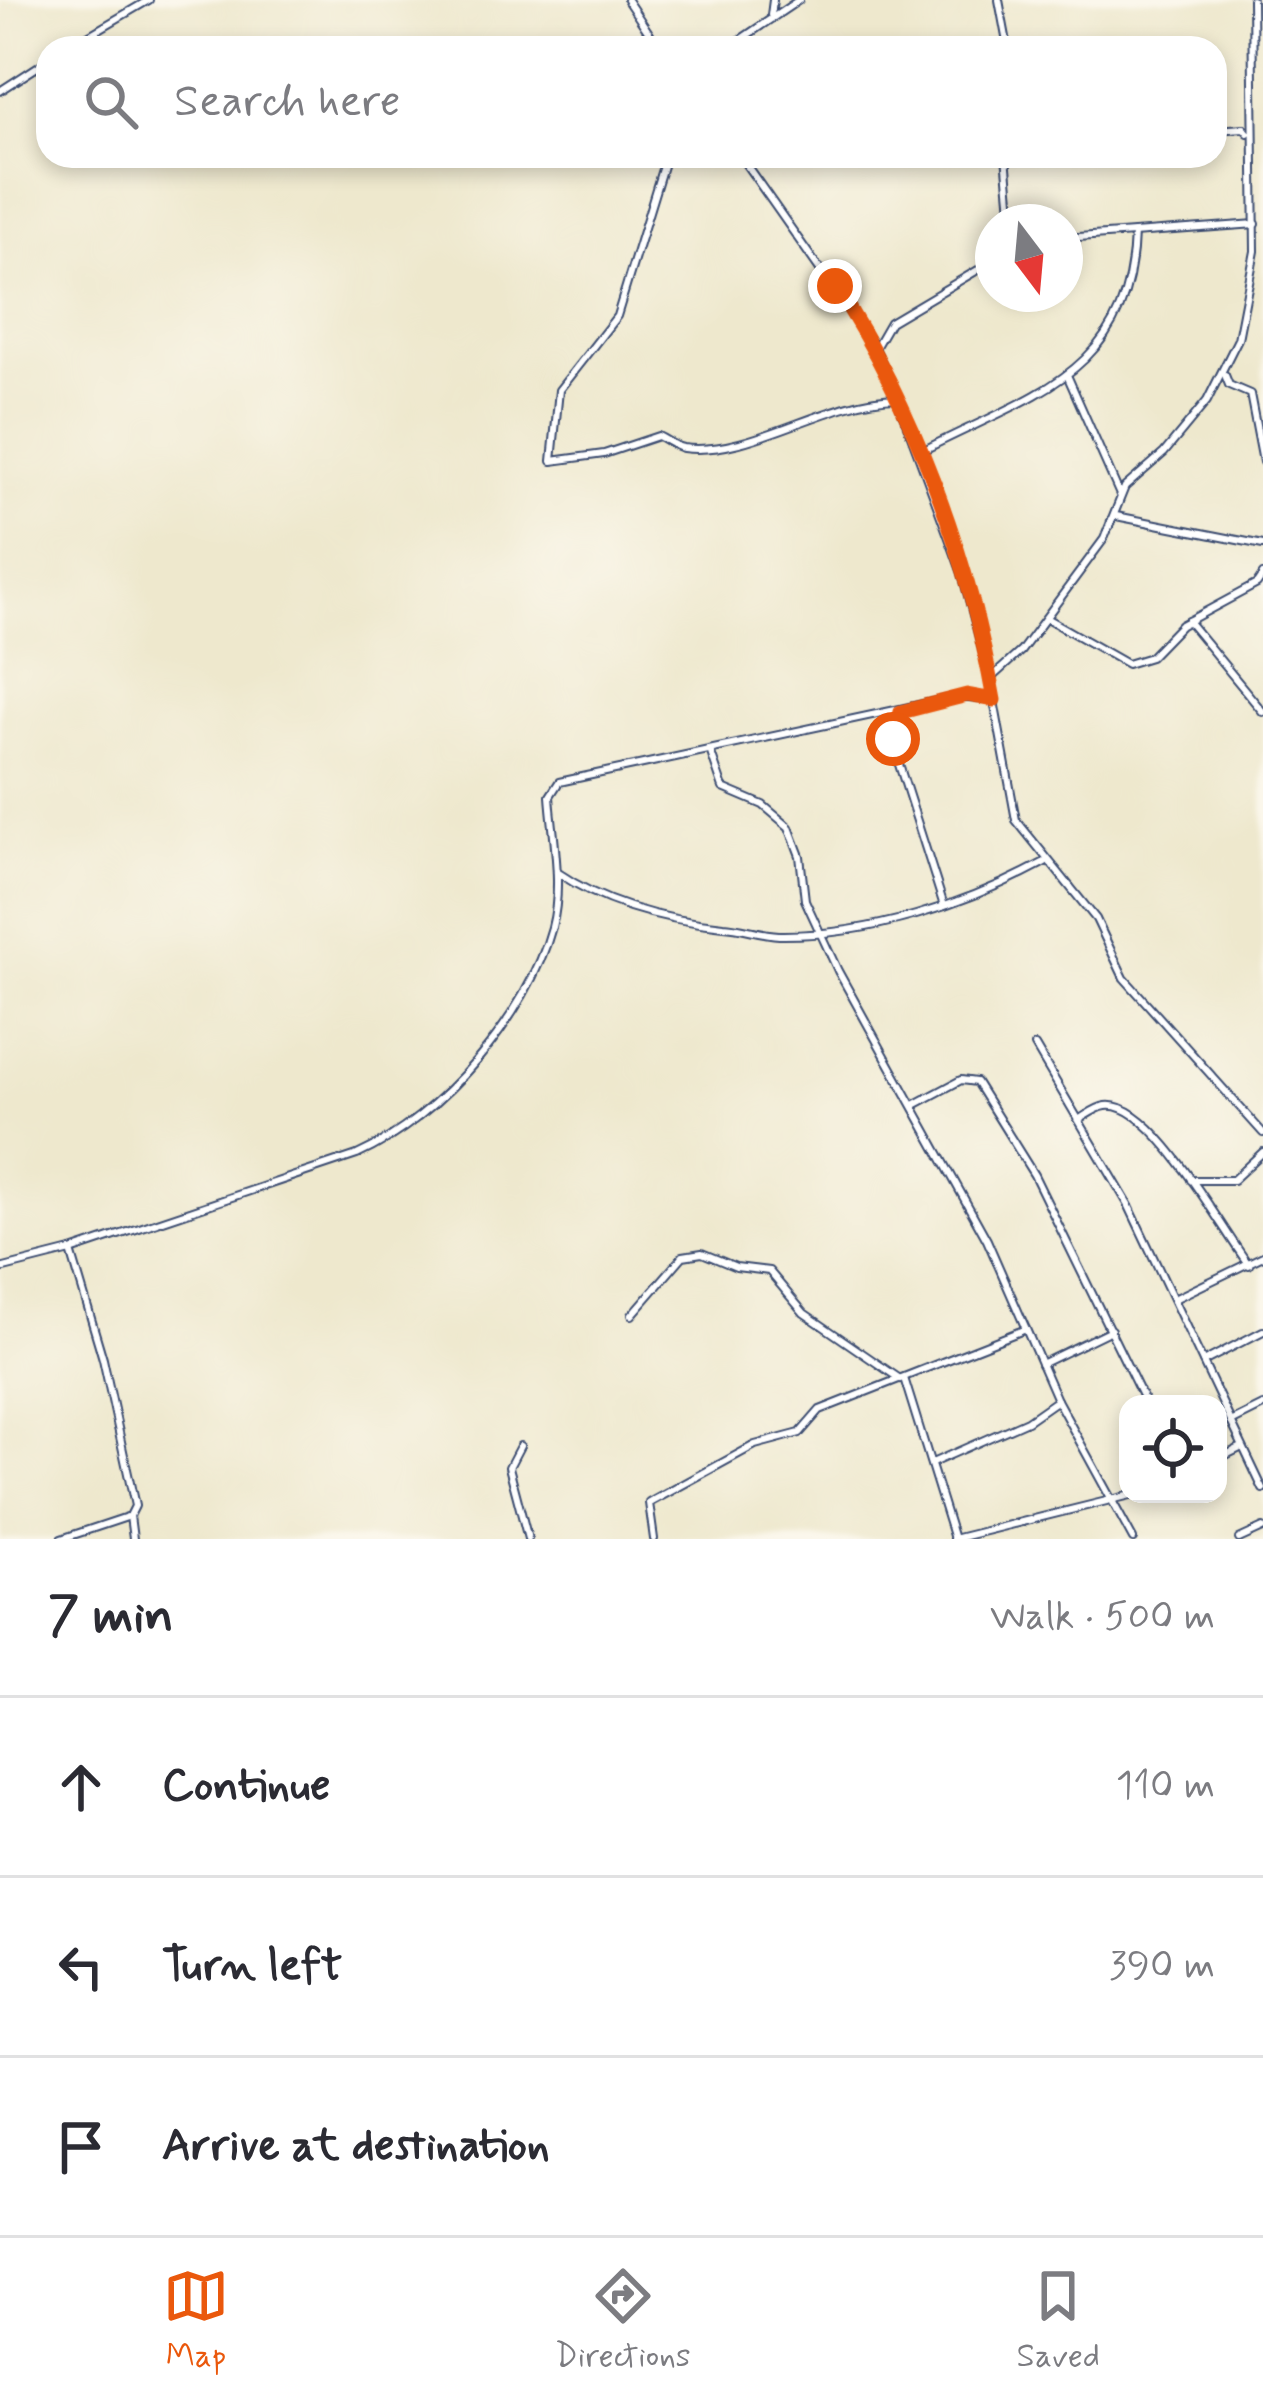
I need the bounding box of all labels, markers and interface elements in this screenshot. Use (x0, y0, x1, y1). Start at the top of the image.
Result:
search box (36, 36, 1227, 168)
icon: search (78, 69, 144, 135)
text: Search here (174, 73, 401, 132)
north arrow (975, 204, 1083, 312)
route end (808, 259, 862, 313)
route start (866, 712, 920, 766)
map controls (1119, 1395, 1227, 1503)
button: locate (1119, 1395, 1227, 1503)
text: 7 min (48, 1584, 174, 1650)
text: Walk · 500 m (990, 1592, 1215, 1643)
icon: ahead (48, 1754, 114, 1820)
text: Continue (162, 1757, 330, 1816)
text: 110 m (1116, 1761, 1215, 1812)
icon: left (48, 1934, 114, 2000)
text: Turn left (162, 1937, 342, 1996)
text: 390 m (1109, 1941, 1215, 1992)
icon: arrive (48, 2114, 114, 2180)
text: Arrive at destination (162, 2117, 550, 2176)
tab: Map (163, 2263, 229, 2379)
tab: Directions (555, 2263, 691, 2379)
tab: Saved (1017, 2263, 1100, 2379)

